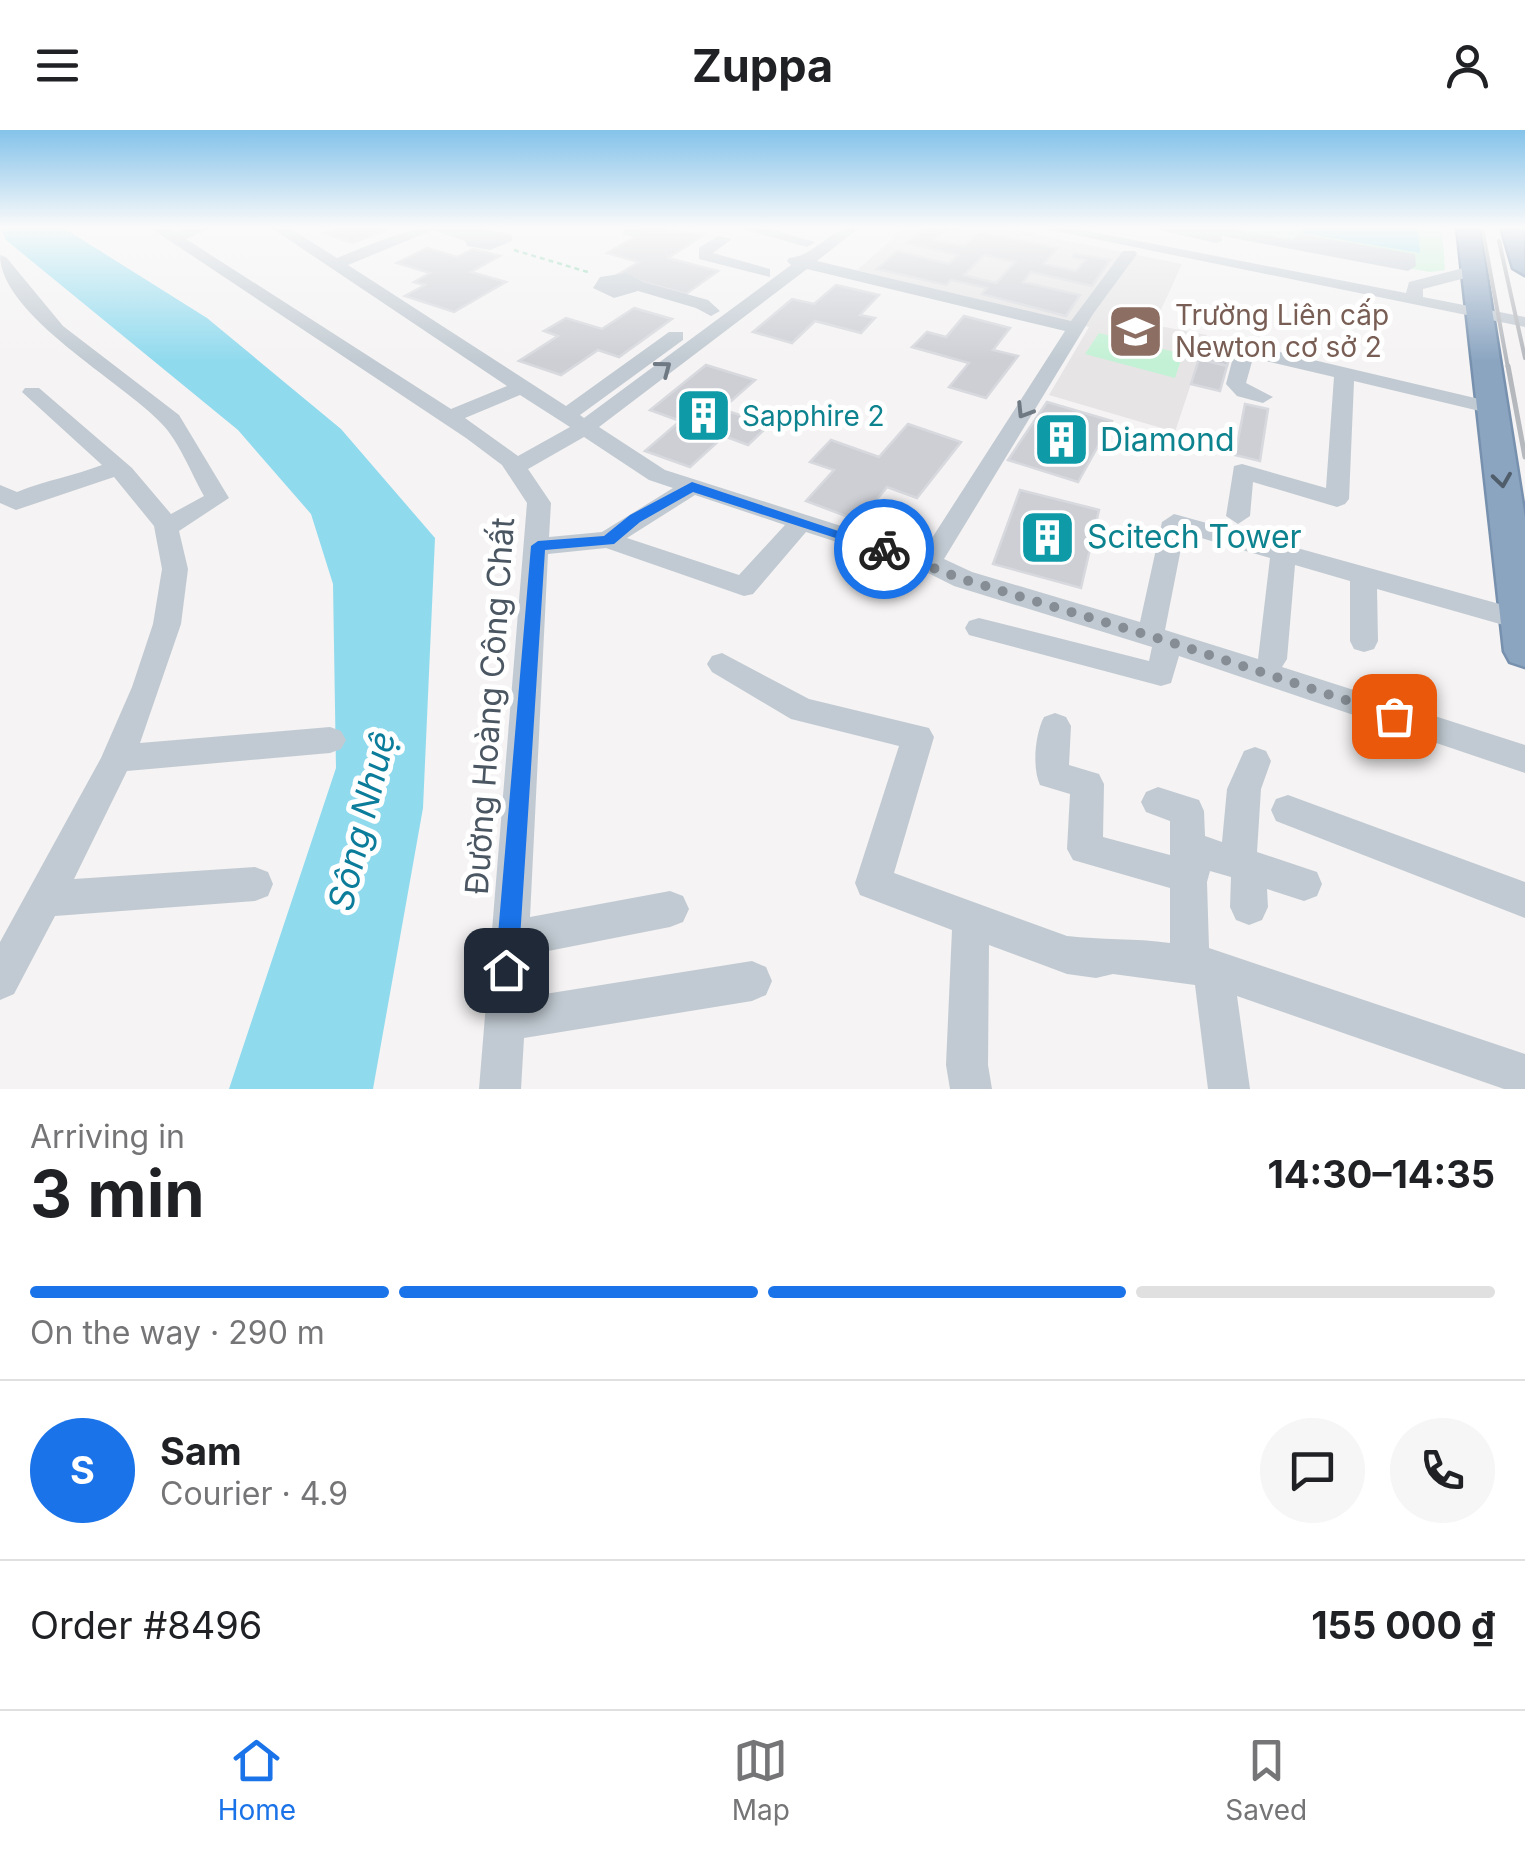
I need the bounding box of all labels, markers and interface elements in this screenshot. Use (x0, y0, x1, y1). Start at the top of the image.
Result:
icon: menu (30, 38, 85, 93)
text: Zuppa (692, 38, 833, 93)
icon: person (1440, 38, 1495, 93)
place label: Trường Liên cấp Newton cơ sở 2 (1175, 298, 1389, 364)
school or university icon: Trường Liên cấp Newton cơ sở 2 (1106, 301, 1166, 361)
one-way arrow (653, 363, 671, 380)
building icon: Sapphire 2 (673, 386, 733, 446)
place label: Sapphire 2 (742, 399, 885, 433)
one-way arrow (1017, 400, 1036, 418)
building icon: Diamond (1031, 410, 1091, 470)
place label: Diamond (1100, 420, 1235, 459)
one-way arrow (1490, 471, 1511, 488)
courier (834, 499, 934, 599)
building icon: Scitech Tower (1018, 507, 1078, 567)
street label: Đường Hoàng Công Chất (457, 516, 522, 896)
place label: Scitech Tower (1087, 517, 1302, 556)
icon: bike (857, 522, 912, 577)
pin (1352, 674, 1437, 759)
icon: bag (1367, 689, 1422, 744)
water label: Sông Nhuệ (318, 727, 404, 915)
pin (464, 928, 549, 1013)
icon: home (479, 943, 534, 998)
text: Arriving in (30, 1117, 185, 1156)
text: 14:30–14:35 (1267, 1151, 1495, 1197)
text: 3 min (30, 1154, 205, 1233)
text: On the way · 290 m (30, 1313, 325, 1352)
button: chat (1260, 1418, 1365, 1523)
button: phone (1390, 1418, 1495, 1523)
text: Sam (160, 1428, 242, 1474)
text: S (70, 1447, 95, 1493)
text: Courier · 4.9 (160, 1474, 348, 1513)
text: Order #8496 (30, 1602, 262, 1648)
text: 155 000 ₫ (1311, 1602, 1495, 1648)
tab: Home (218, 1733, 296, 1827)
tab: Map (732, 1733, 790, 1827)
tab: Saved (1225, 1733, 1307, 1827)

